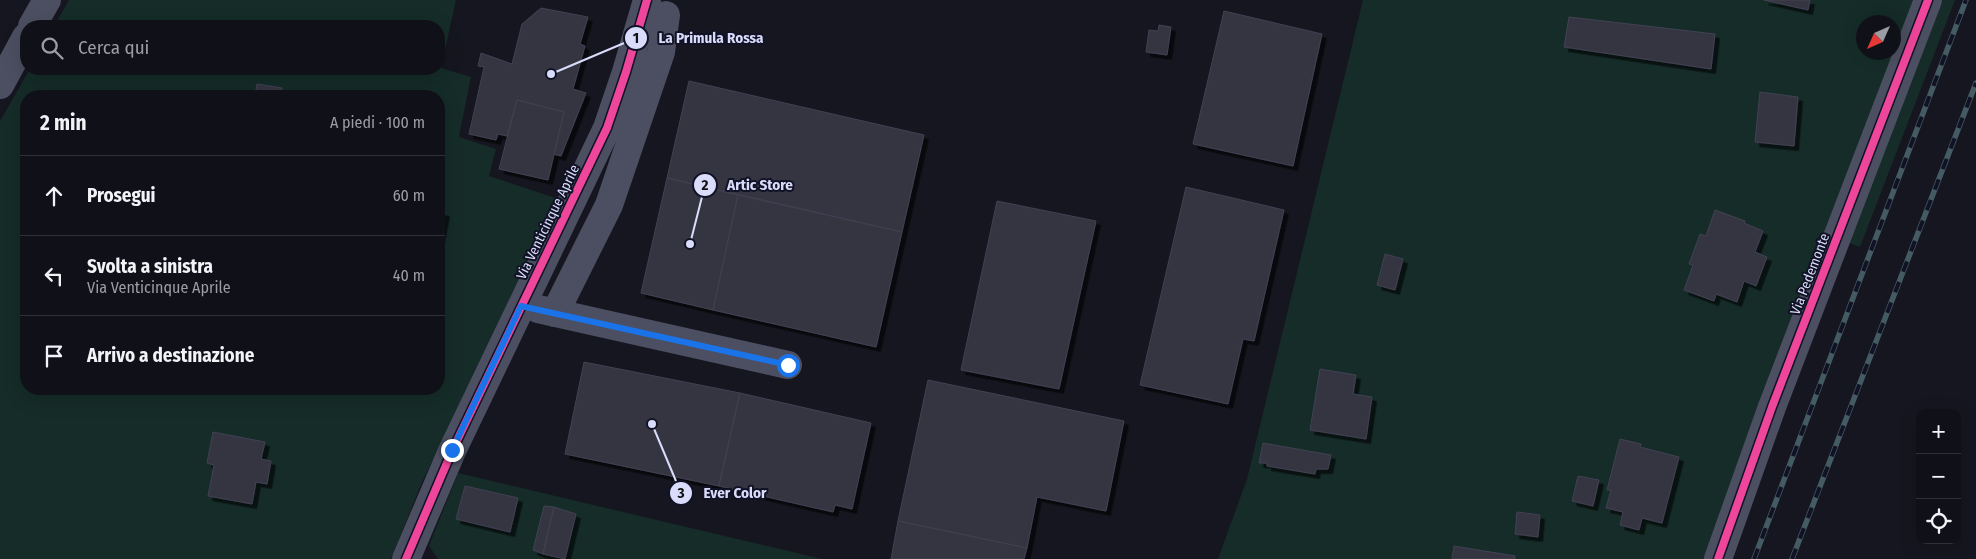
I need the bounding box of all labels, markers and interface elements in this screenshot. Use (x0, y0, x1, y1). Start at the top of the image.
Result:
north arrow (1856, 15, 1901, 60)
search box (20, 20, 445, 75)
callout: La Primula Rossa (624, 23, 774, 53)
text: 1 (633, 29, 639, 47)
text: La Primula Rossa (658, 29, 764, 47)
icon: search (38, 34, 66, 62)
text: Cerca qui (78, 36, 149, 59)
text: 2 min (40, 110, 87, 136)
text: A piedi · 100 m (330, 113, 425, 132)
street label: Via Venticinque Aprile (513, 162, 583, 282)
callout: Artic Store (692, 170, 803, 200)
text: 2 (701, 176, 709, 194)
text: Artic Store (726, 176, 793, 194)
icon: ahead (40, 182, 68, 210)
text: Prosegui (87, 184, 156, 207)
text: 60 m (393, 186, 425, 205)
street label: Via Pedemonte (1787, 231, 1833, 317)
text: Svolta a sinistra (87, 255, 213, 278)
icon: left (40, 262, 68, 290)
text: 40 m (393, 266, 425, 285)
text: Via Venticinque Aprile (87, 278, 231, 297)
icon: arrive (40, 342, 68, 370)
text: Arrivo a destinazione (87, 344, 254, 367)
route start (777, 354, 800, 377)
map controls (1916, 409, 1961, 544)
button: + (1916, 409, 1961, 454)
route end (441, 439, 464, 462)
button: − (1916, 454, 1961, 499)
callout: Ever Color (668, 478, 776, 508)
text: 3 (676, 484, 685, 502)
text: Ever Color (703, 484, 767, 502)
button: locate (1916, 499, 1961, 544)

